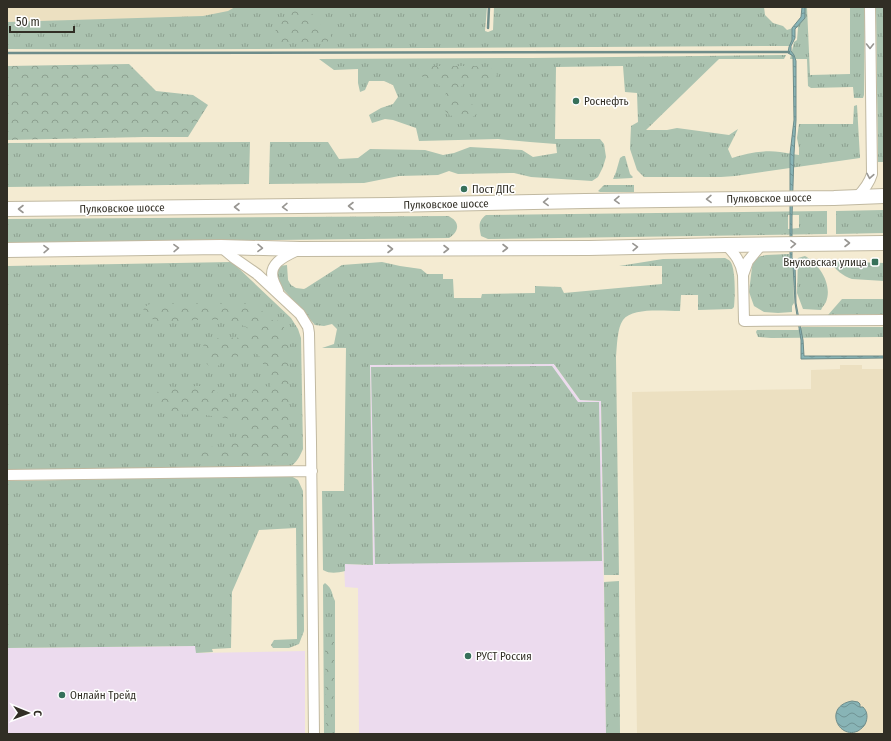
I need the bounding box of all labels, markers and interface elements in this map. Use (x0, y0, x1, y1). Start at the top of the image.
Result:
scale bar (10, 8, 74, 34)
text: 50 m (16, 15, 40, 29)
one-way arrow (866, 43, 874, 49)
place label: Роснефть (584, 95, 629, 108)
marker: Роснефть (571, 96, 581, 106)
one-way arrow (867, 173, 875, 179)
place label: Пост ДПС (472, 183, 515, 196)
marker: Пост ДПС (459, 184, 469, 194)
street label: Пулковское шоссе (726, 191, 812, 206)
one-way arrow (706, 195, 712, 203)
one-way arrow (614, 196, 620, 205)
street label: Пулковское шоссе (403, 197, 489, 212)
one-way arrow (543, 198, 549, 206)
street label: Пулковское шоссе (79, 201, 165, 216)
one-way arrow (282, 202, 288, 211)
one-way arrow (348, 202, 354, 210)
one-way arrow (234, 203, 240, 211)
one-way arrow (18, 205, 24, 213)
one-way arrow (844, 239, 850, 247)
one-way arrow (790, 240, 796, 248)
one-way arrow (632, 243, 638, 251)
one-way arrow (173, 244, 179, 252)
one-way arrow (257, 244, 263, 252)
one-way arrow (502, 244, 508, 252)
one-way arrow (43, 245, 49, 253)
one-way arrow (387, 245, 393, 253)
one-way arrow (443, 245, 449, 253)
place label: Внуковская улица (783, 256, 867, 269)
marker: Внуковская улица (870, 257, 880, 267)
place label: РУСТ Россия (476, 650, 532, 663)
marker: РУСТ Россия (463, 651, 473, 661)
place label: Онлайн Трейд (70, 689, 136, 702)
marker: Онлайн Трейд (57, 690, 67, 700)
north arrow (8, 693, 48, 733)
text: С (31, 710, 44, 716)

